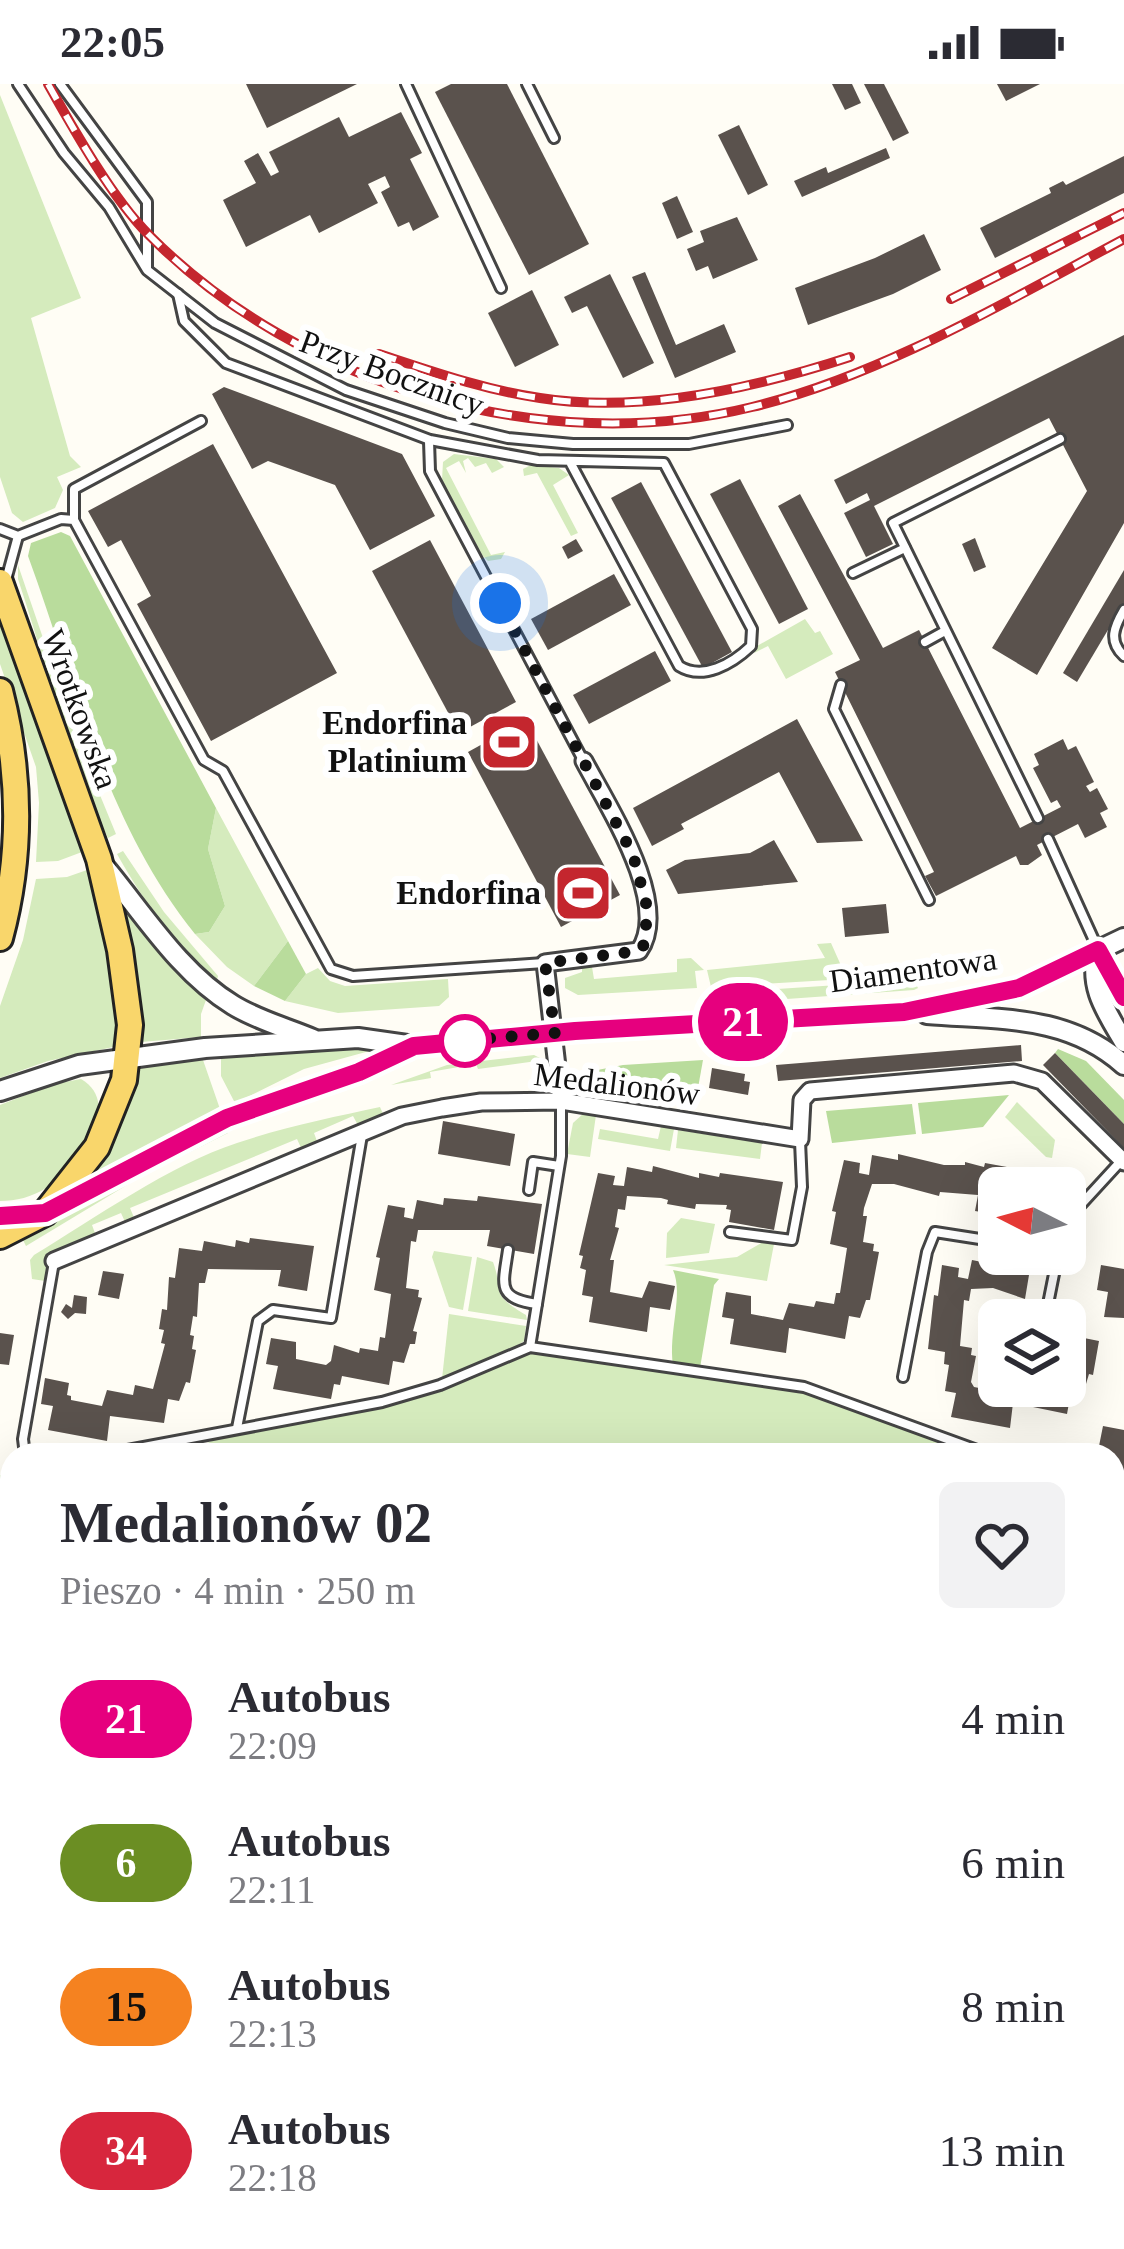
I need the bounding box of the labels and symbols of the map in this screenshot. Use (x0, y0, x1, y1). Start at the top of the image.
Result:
street label: Przy Bocznicy (295, 323, 489, 423)
your location (470, 573, 530, 633)
street label: Wrotkowska (34, 624, 126, 794)
place label: Endorfina Platinium (322, 705, 467, 779)
sports icon: Endorfina Platinium (478, 711, 540, 773)
sports icon: Endorfina (552, 862, 614, 924)
place label: Endorfina (396, 875, 541, 911)
street label: Diamentowa (827, 940, 999, 1000)
line badge: 21 (689, 983, 797, 1061)
unlabelled marker (440, 1016, 490, 1066)
street label: Medalionów (532, 1056, 702, 1112)
north arrow (978, 1167, 1086, 1275)

